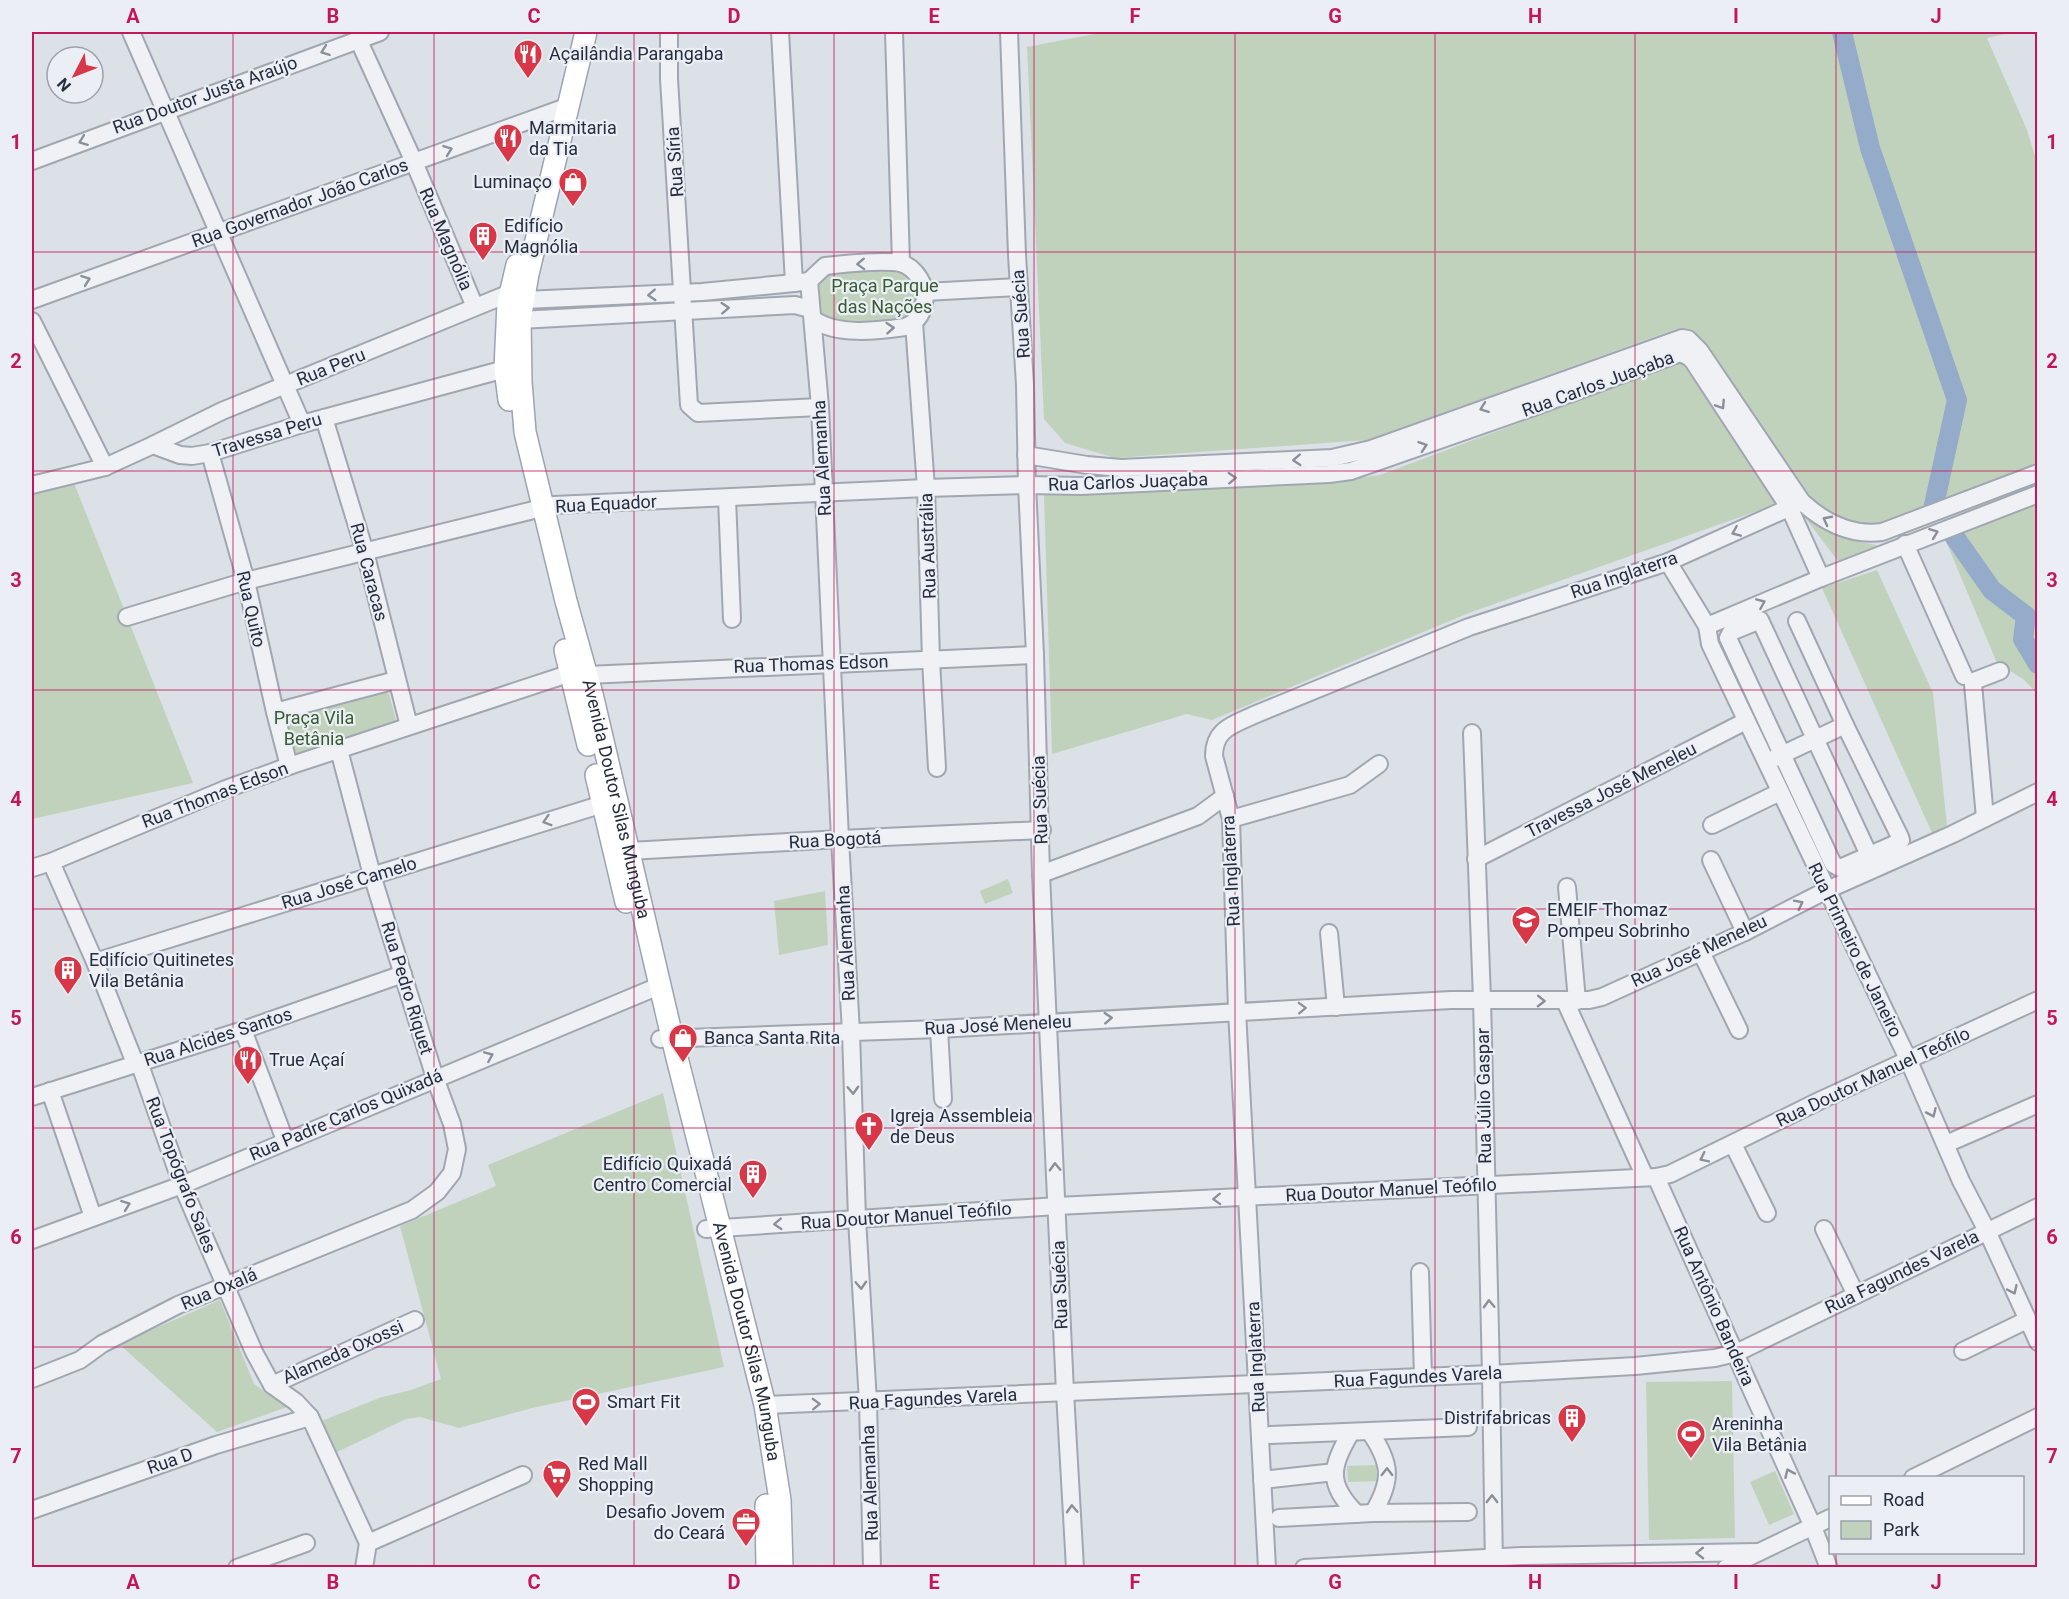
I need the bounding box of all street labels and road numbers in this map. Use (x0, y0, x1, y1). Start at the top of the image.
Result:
street label: Rua Doutor Justa Araújo (110, 51, 300, 138)
street label: Rua Síria (662, 126, 687, 198)
street label: Rua Governador João Carlos (189, 154, 411, 252)
street label: Rua Magnólia (415, 184, 478, 293)
street label: Rua Suécia (1007, 269, 1034, 359)
street label: Rua Peru (293, 343, 368, 390)
street label: Rua Carlos Juaçaba (1519, 346, 1677, 421)
street label: Rua Alemanha (808, 399, 835, 517)
street label: Travessa Peru (210, 408, 324, 461)
street label: Rua Carlos Juaçaba (1048, 468, 1208, 495)
street label: Rua Equador (555, 490, 657, 517)
street label: Rua Austrália (915, 493, 940, 599)
street label: Rua Caracas (346, 520, 393, 623)
street label: Rua Inglaterra (1568, 546, 1680, 603)
street label: Rua Quito (232, 569, 270, 649)
street label: Rua Thomas Edson (733, 650, 889, 677)
street label: Avenida Doutor Silas Munguba (578, 677, 655, 921)
street label: Travessa José Meneleu (1522, 737, 1700, 842)
street label: Rua Suécia (1027, 755, 1052, 845)
street label: Rua Thomas Edson (139, 757, 291, 832)
street label: Rua Inglaterra (1217, 815, 1244, 927)
street label: Rua Bogotá (788, 827, 882, 852)
street label: Rua José Camelo (279, 852, 419, 913)
street label: Rua Primeiro de Janeiro (1804, 859, 1907, 1040)
street label: Rua Alemanha (832, 884, 859, 1002)
street label: Rua José Meneleu (1628, 910, 1770, 991)
street label: Rua Pedro Riquet (377, 919, 438, 1057)
street label: Rua Alcides Santos (141, 1003, 294, 1070)
street label: Rua José Meneleu (924, 1010, 1072, 1039)
street label: Rua Doutor Manuel Teófilo (1772, 1022, 1973, 1131)
street label: Rua Júlio Gaspar (1472, 1028, 1495, 1164)
street label: Rua Padre Carlos Quixadá (246, 1064, 446, 1165)
street label: Rua Topógrafo Sales (142, 1094, 221, 1256)
street label: Rua Doutor Manuel Teófilo (1285, 1173, 1497, 1206)
street label: Rua Doutor Manuel Teófilo (800, 1198, 1012, 1233)
street label: Avenida Doutor Silas Munguba (709, 1219, 785, 1463)
street label: Rua Antônio Bandeira (1670, 1223, 1759, 1389)
street label: Rua Fagundes Varela (1821, 1225, 1982, 1318)
street label: Rua Suécia (1047, 1240, 1072, 1330)
street label: Rua Oxalá (178, 1263, 260, 1314)
street label: Rua Inglaterra (1242, 1301, 1269, 1413)
street label: Alameda Oxossi (279, 1316, 406, 1388)
street label: Rua Fagundes Varela (1333, 1362, 1503, 1391)
street label: Rua Fagundes Varela (848, 1384, 1018, 1413)
street label: Rua Alemanha (857, 1425, 882, 1541)
street label: Rua D (144, 1443, 196, 1478)

